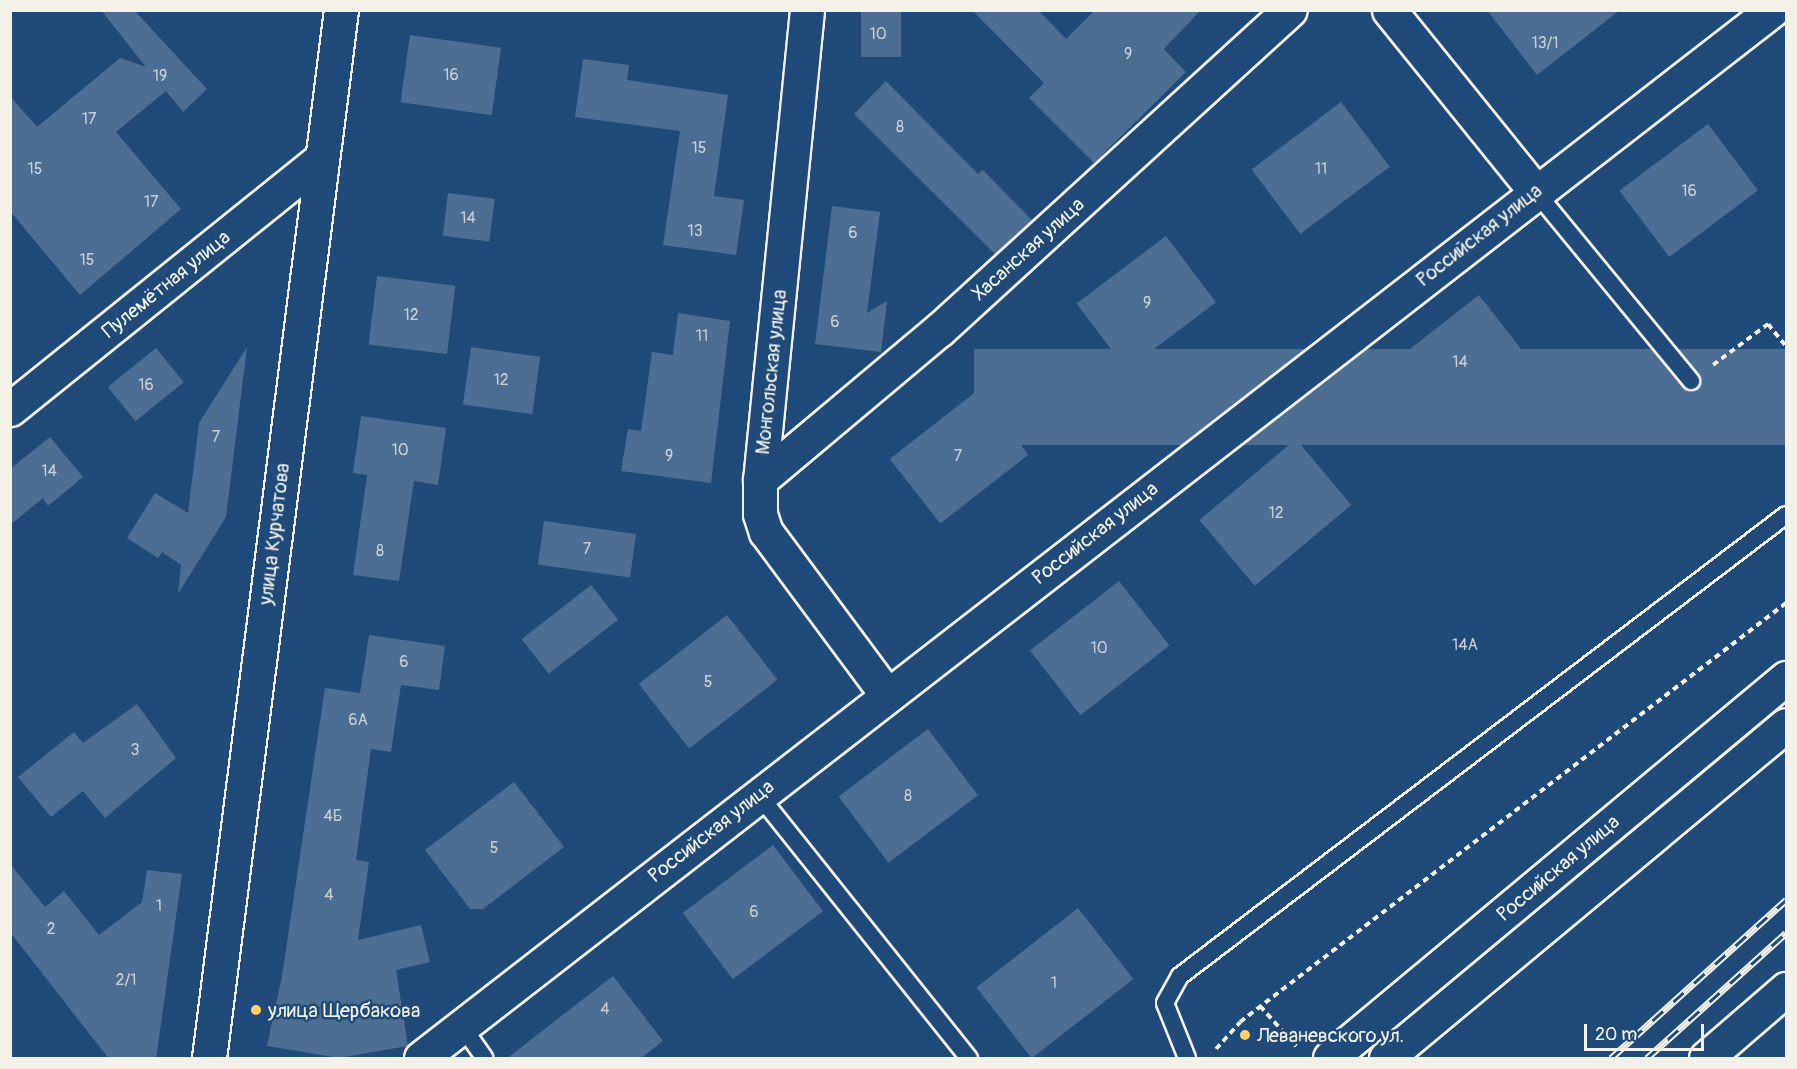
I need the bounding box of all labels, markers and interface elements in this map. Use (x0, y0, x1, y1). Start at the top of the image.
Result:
house number: 10 (869, 24, 887, 44)
house number: 13/1 (1531, 33, 1559, 53)
house number: 9 (1124, 44, 1132, 64)
house number: 16 (443, 65, 459, 85)
house number: 19 (153, 66, 167, 86)
house number: 17 (82, 109, 96, 129)
house number: 8 (896, 117, 904, 137)
house number: 15 (692, 138, 706, 158)
house number: 15 (28, 159, 42, 179)
house number: 11 (1315, 159, 1327, 179)
street label: Российская улица (1411, 179, 1547, 291)
house number: 16 (1681, 181, 1697, 201)
house number: 17 (144, 192, 158, 212)
street label: Хасанская улица (967, 192, 1089, 306)
house number: 14 (460, 208, 476, 228)
house number: 13 (687, 221, 703, 241)
house number: 6 (848, 223, 858, 243)
street label: Пулемётная улица (97, 225, 235, 343)
house number: 15 (80, 250, 94, 270)
street label: Монгольская улица (750, 288, 792, 456)
house number: 9 (1143, 293, 1151, 313)
house number: 12 (403, 305, 419, 325)
house number: 6 (830, 312, 840, 332)
house number: 11 (696, 326, 708, 346)
house number: 14 (1452, 352, 1468, 372)
house number: 12 (493, 370, 509, 390)
house number: 16 (138, 375, 154, 395)
house number: 7 (212, 427, 220, 447)
house number: 10 (391, 440, 409, 460)
house number: 9 (665, 446, 673, 466)
house number: 7 (954, 446, 962, 466)
house number: 14 (41, 461, 57, 481)
street label: улица Курчатова (253, 462, 295, 606)
street label: Российская улица (1027, 477, 1163, 589)
house number: 12 (1268, 503, 1284, 523)
house number: 7 (583, 539, 591, 559)
house number: 8 (376, 541, 384, 561)
house number: 14А (1452, 635, 1478, 655)
house number: 10 (1090, 638, 1108, 658)
house number: 6 (399, 652, 409, 672)
house number: 5 (704, 672, 712, 692)
house number: 6А (348, 710, 368, 730)
house number: 3 (131, 740, 139, 760)
street label: Российская улица (643, 775, 779, 887)
house number: 8 (904, 786, 912, 806)
house number: 4Б (324, 806, 342, 826)
street label: Российская улица (1492, 810, 1624, 926)
house number: 5 (490, 838, 498, 858)
house number: 4 (324, 885, 334, 905)
house number: 1 (156, 896, 162, 916)
house number: 6 (749, 902, 759, 922)
house number: 2 (47, 919, 55, 939)
house number: 2/1 (116, 970, 136, 990)
house number: 1 (1051, 973, 1057, 993)
place label: улица Щербакова (268, 998, 420, 1022)
house number: 4 (600, 999, 610, 1019)
marker: улица Щербакова (249, 1003, 263, 1017)
scale bar (1587, 1012, 1707, 1050)
place label: Леваневского ул. (1257, 1023, 1404, 1047)
text: 20 m (1595, 1023, 1637, 1046)
marker: Леваневского ул. (1238, 1028, 1252, 1042)

